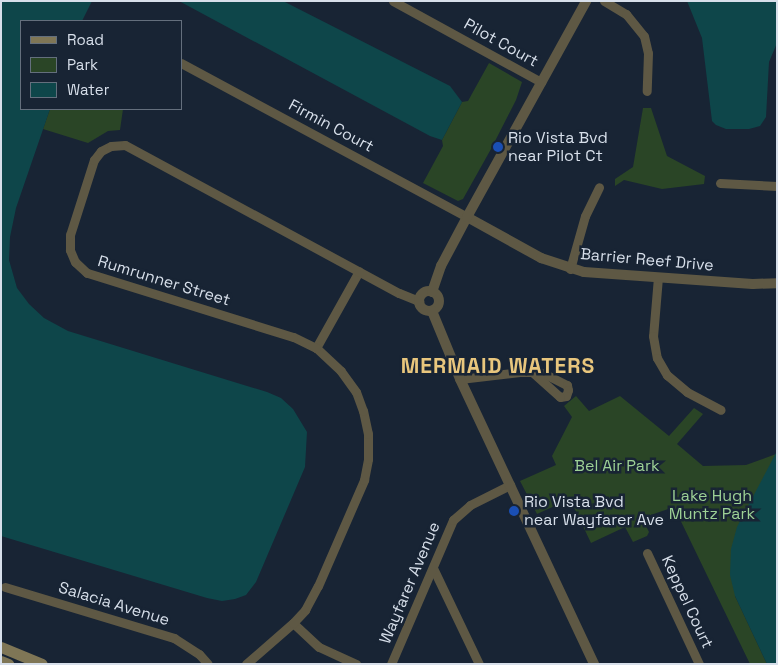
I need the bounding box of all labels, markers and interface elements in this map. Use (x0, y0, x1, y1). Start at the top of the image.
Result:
street label: Pilot Court (461, 15, 541, 71)
legend (20, 20, 182, 110)
text: Road (67, 30, 104, 49)
text: Park (67, 55, 98, 74)
text: Water (67, 80, 109, 99)
street label: Firmin Court (285, 96, 377, 156)
place label: Rio Vista Bvd near Pilot Ct (508, 128, 608, 166)
marker: Rio Vista Bvd near Pilot Ct (492, 141, 504, 153)
street label: Barrier Reef Drive (580, 245, 714, 275)
street label: Rumrunner Street (95, 252, 233, 310)
district label: MERMAID WATERS (399, 353, 597, 379)
park label: Bel Air Park (574, 456, 660, 476)
park label: Lake Hugh Muntz Park (669, 486, 755, 524)
place label: Rio Vista Bvd near Wayfarer Ave (524, 492, 664, 530)
marker: Rio Vista Bvd near Wayfarer Ave (508, 505, 520, 517)
street label: Wayfarer Avenue (376, 519, 444, 647)
street label: Keppel Court (657, 552, 717, 652)
street label: Salacia Avenue (56, 578, 172, 630)

